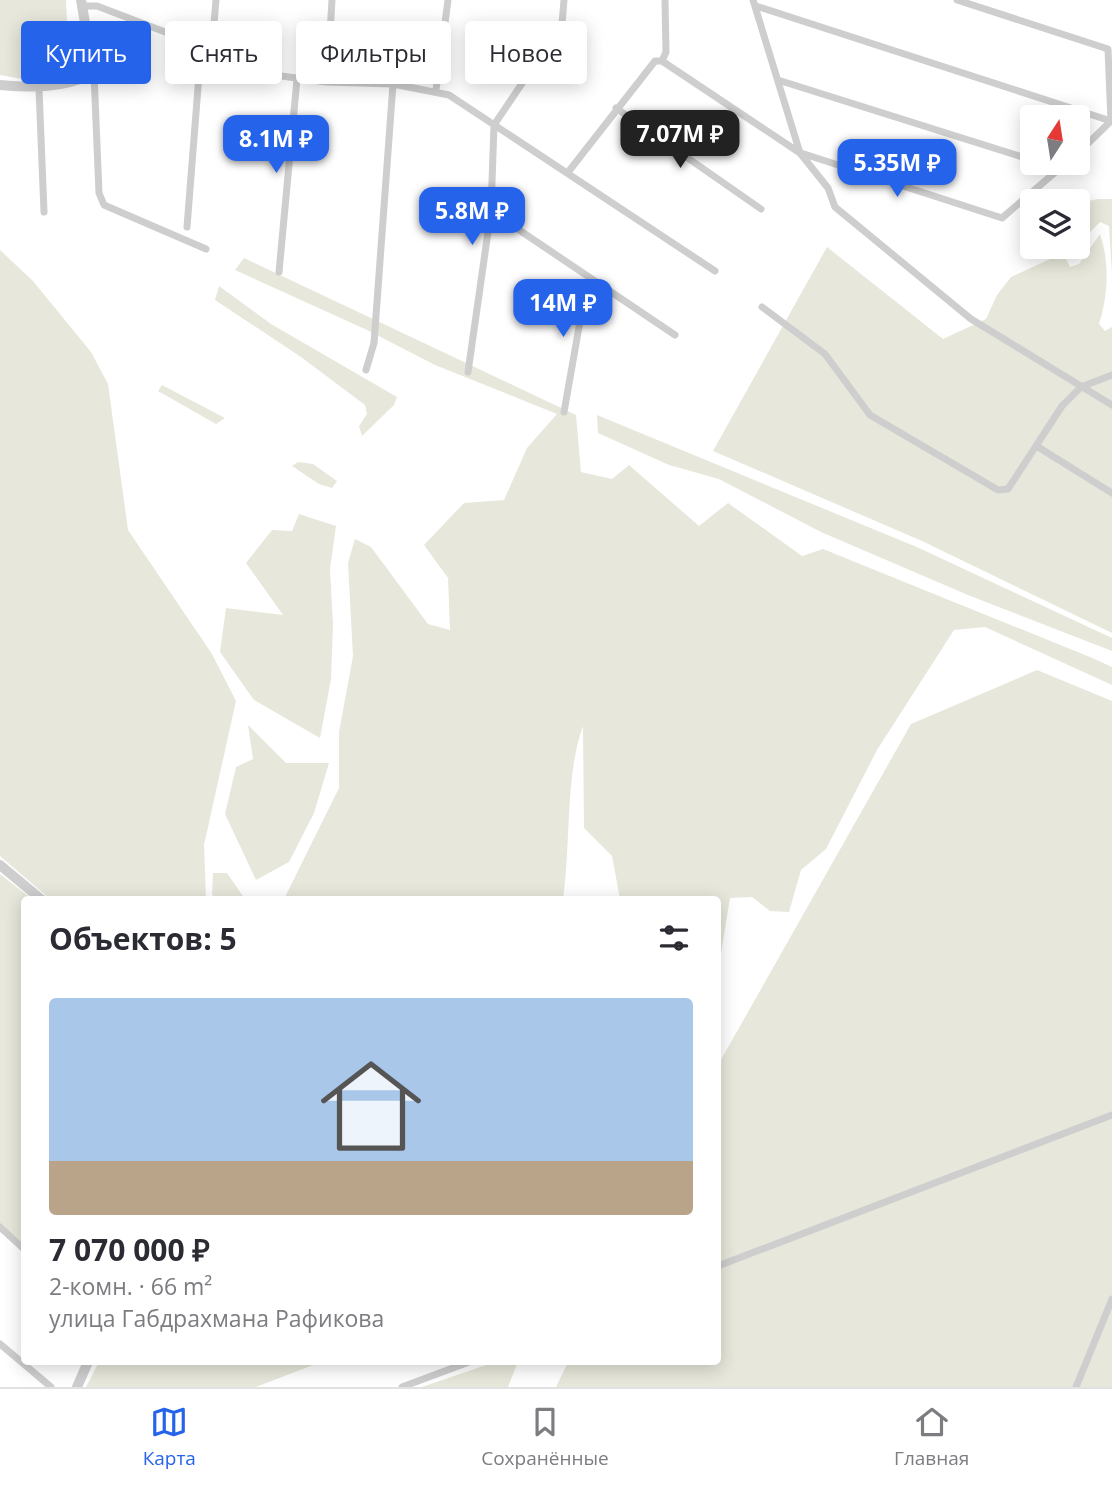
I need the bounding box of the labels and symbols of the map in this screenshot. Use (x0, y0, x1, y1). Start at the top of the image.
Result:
north arrow (1020, 105, 1090, 175)
pin: 7.07M ₽ (615, 110, 745, 170)
pin: 8.1M ₽ (219, 116, 333, 175)
pin: 5.35M ₽ (832, 140, 962, 199)
pin: 5.8M ₽ (415, 188, 529, 247)
pin: 14M ₽ (514, 280, 612, 339)

